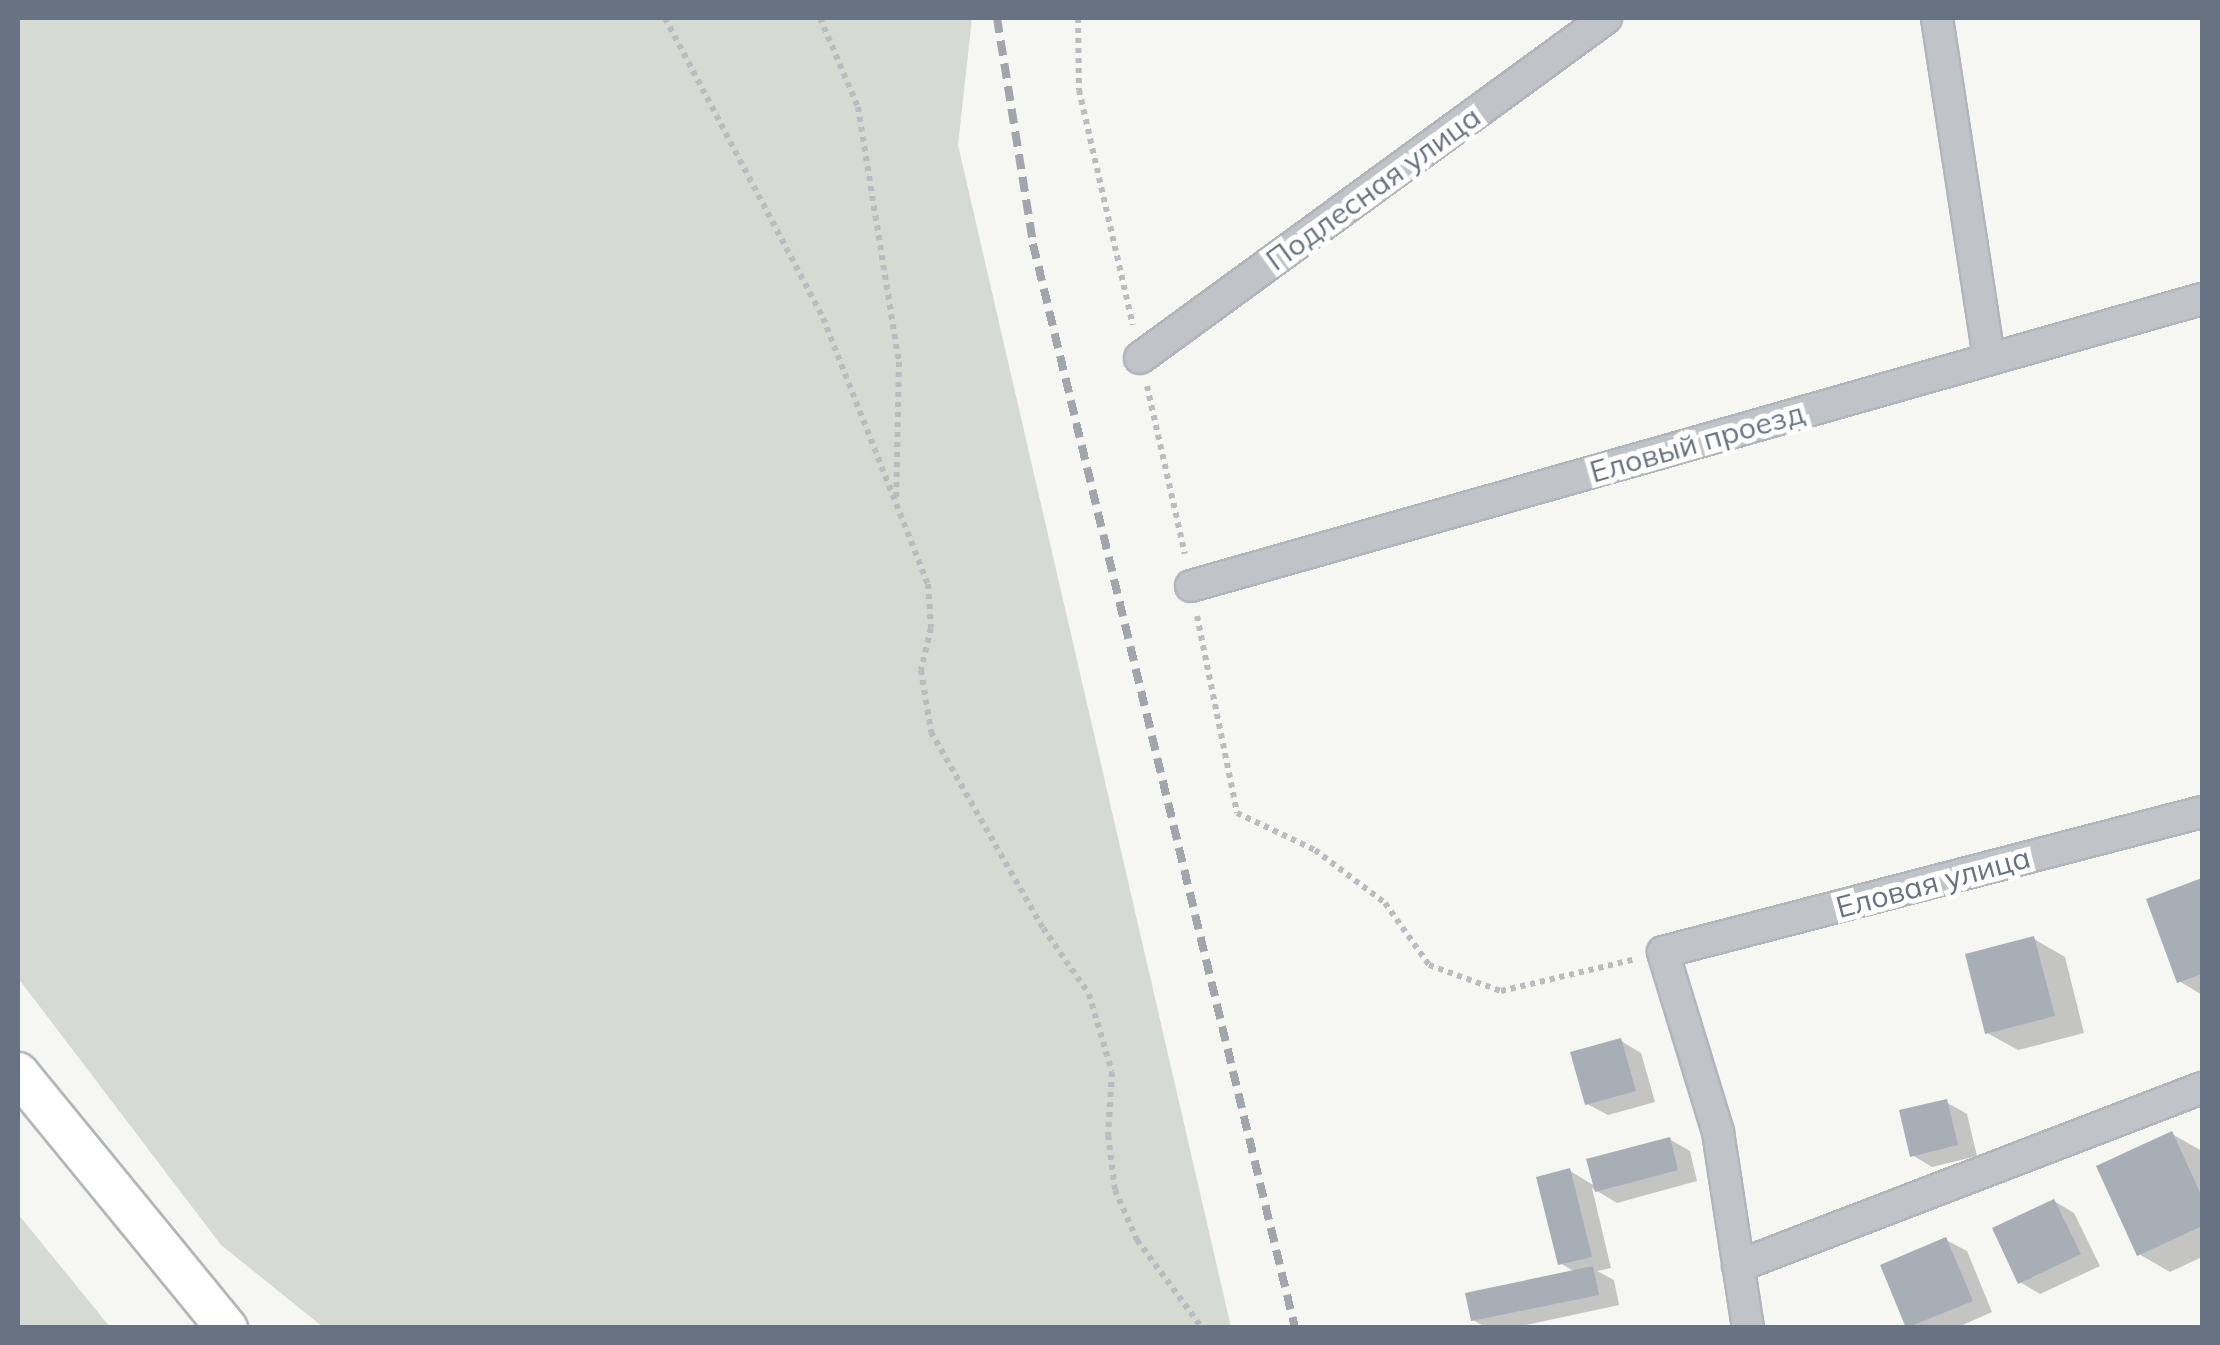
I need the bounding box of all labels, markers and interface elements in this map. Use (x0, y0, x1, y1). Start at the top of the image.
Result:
street label: Подлесная улица (1259, 98, 1487, 278)
street label: Еловый проезд (1586, 394, 1808, 490)
street label: Еловая улица (1832, 839, 2034, 925)

